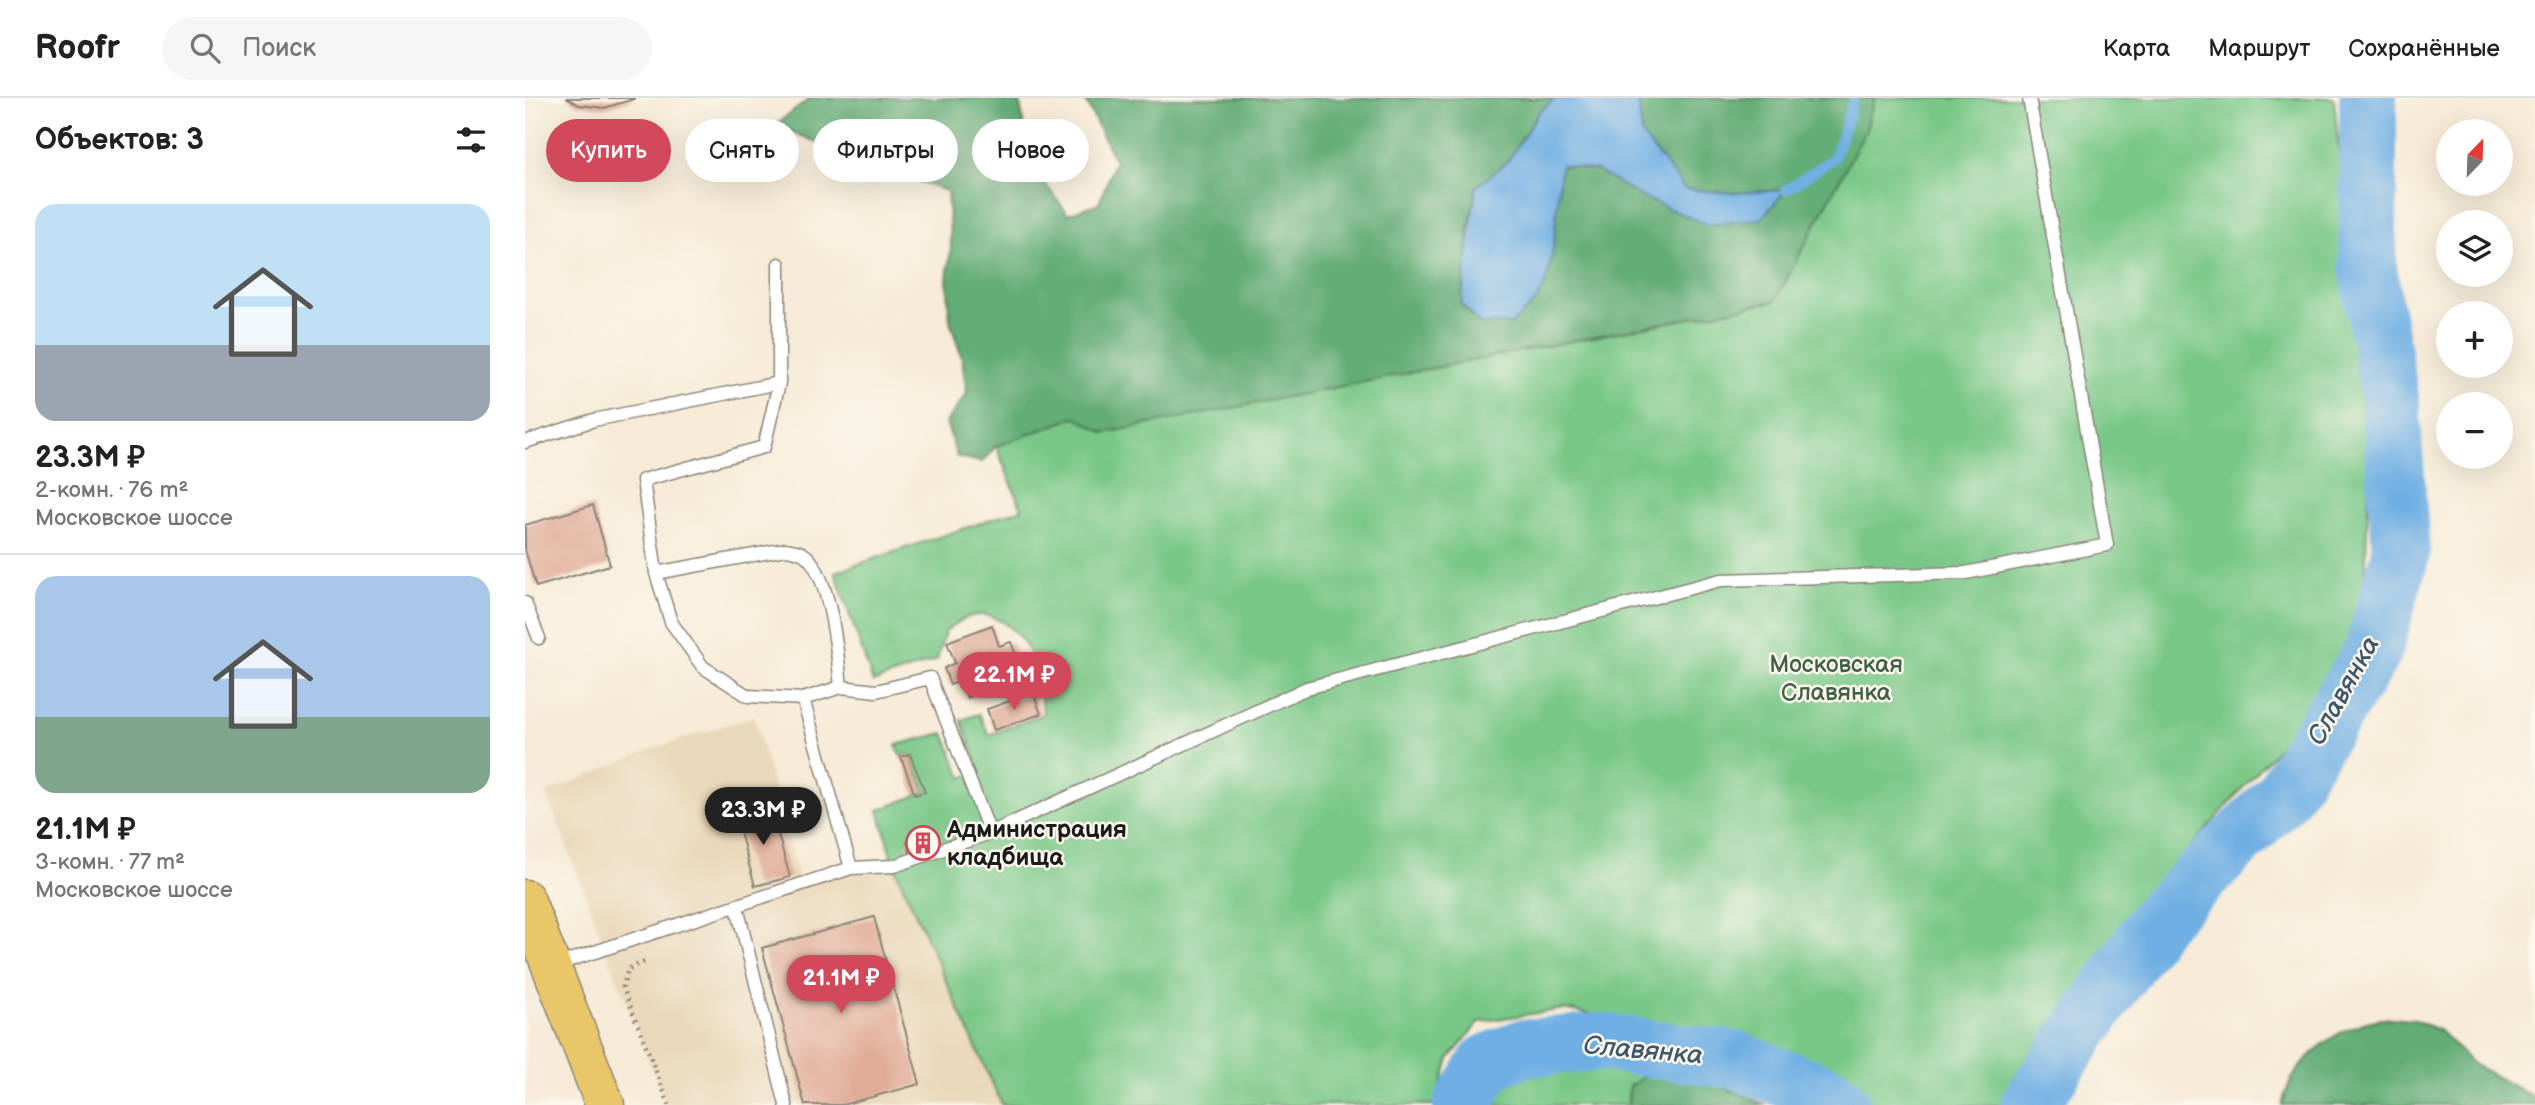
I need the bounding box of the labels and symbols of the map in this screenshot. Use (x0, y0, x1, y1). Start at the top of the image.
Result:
north arrow (2436, 119, 2513, 196)
water label: Славянка (2301, 631, 2387, 751)
park label: Московская Славянка (1769, 650, 1903, 707)
pin: 22.1M ₽ (949, 652, 1079, 712)
pin: 23.3M ₽ (698, 788, 828, 847)
place label: Администрация кладбища (946, 815, 1127, 872)
building icon: Администрация кладбища (904, 824, 942, 862)
pin: 21.1M ₽ (776, 956, 906, 1015)
water label: Славянка (1582, 1030, 1704, 1072)

